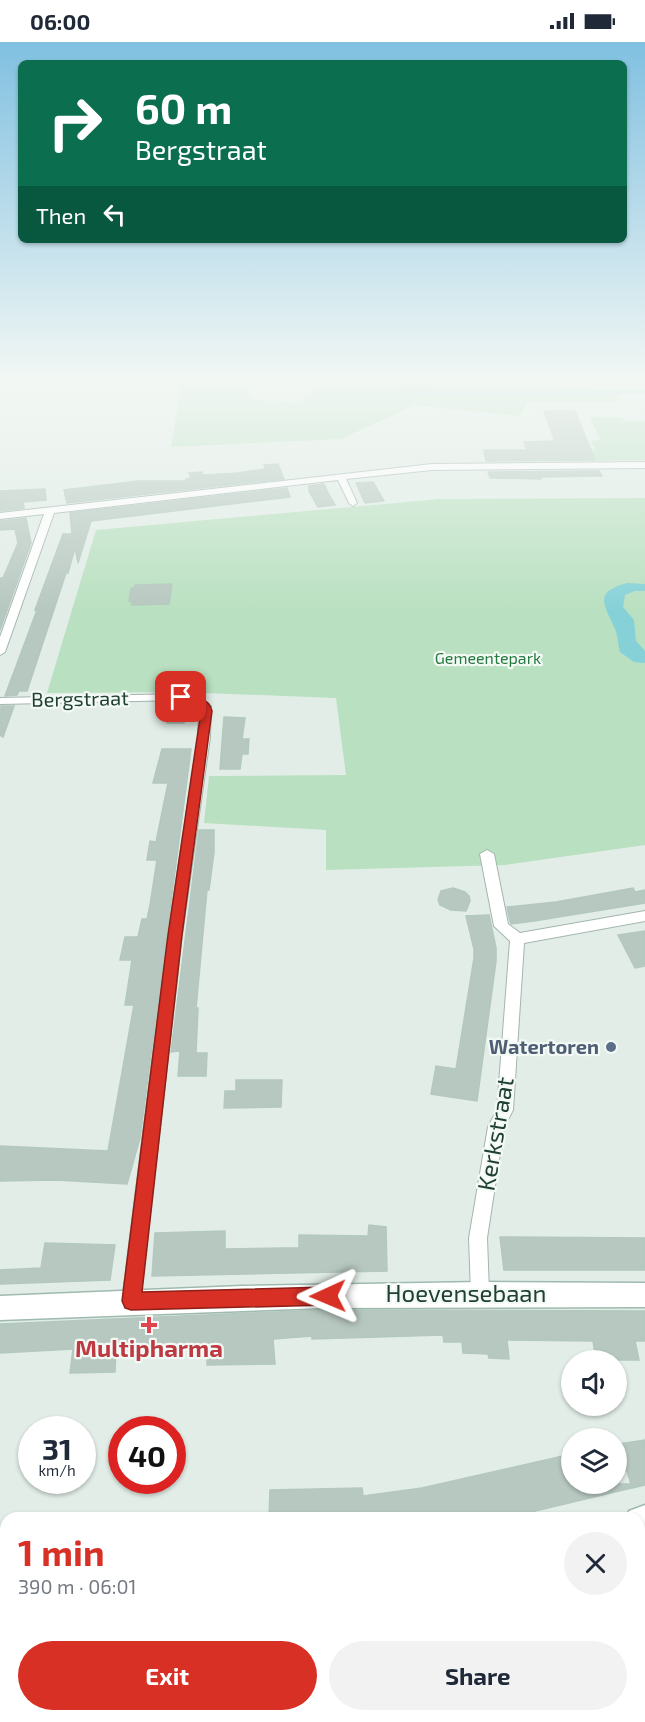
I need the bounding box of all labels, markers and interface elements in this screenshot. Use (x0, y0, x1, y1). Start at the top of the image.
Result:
text: 06:00 (30, 8, 90, 34)
text: 60 m (135, 82, 232, 132)
icon: right (36, 84, 114, 162)
text: Bergstraat (135, 133, 267, 165)
icon: left (98, 198, 131, 231)
text: Then (36, 202, 86, 228)
park label: Gemeentepark (435, 648, 541, 667)
pin (155, 671, 206, 722)
icon: arrive (164, 680, 197, 713)
street label: Bergstraat (31, 685, 129, 711)
place label: Watertoren (489, 1034, 599, 1058)
marker: Watertoren (604, 1040, 618, 1054)
street label: Kerkstraat (470, 1075, 519, 1193)
position arrow (296, 1264, 360, 1328)
street label: Hoevensebaan (386, 1278, 546, 1307)
marker: Multipharma (142, 1318, 156, 1332)
place label: Multipharma (75, 1333, 223, 1362)
map controls (561, 1350, 627, 1494)
button: sound (561, 1350, 627, 1416)
speed limit sign: 40 (108, 1416, 186, 1494)
button: layers (561, 1428, 627, 1494)
text: 31 (42, 1430, 72, 1466)
text: km/h (38, 1461, 76, 1479)
text: 1 min (18, 1530, 105, 1573)
button: close (564, 1532, 627, 1595)
text: 390 m · 06:01 (18, 1574, 136, 1598)
button: Exit (18, 1641, 317, 1710)
button: Share (329, 1641, 627, 1710)

